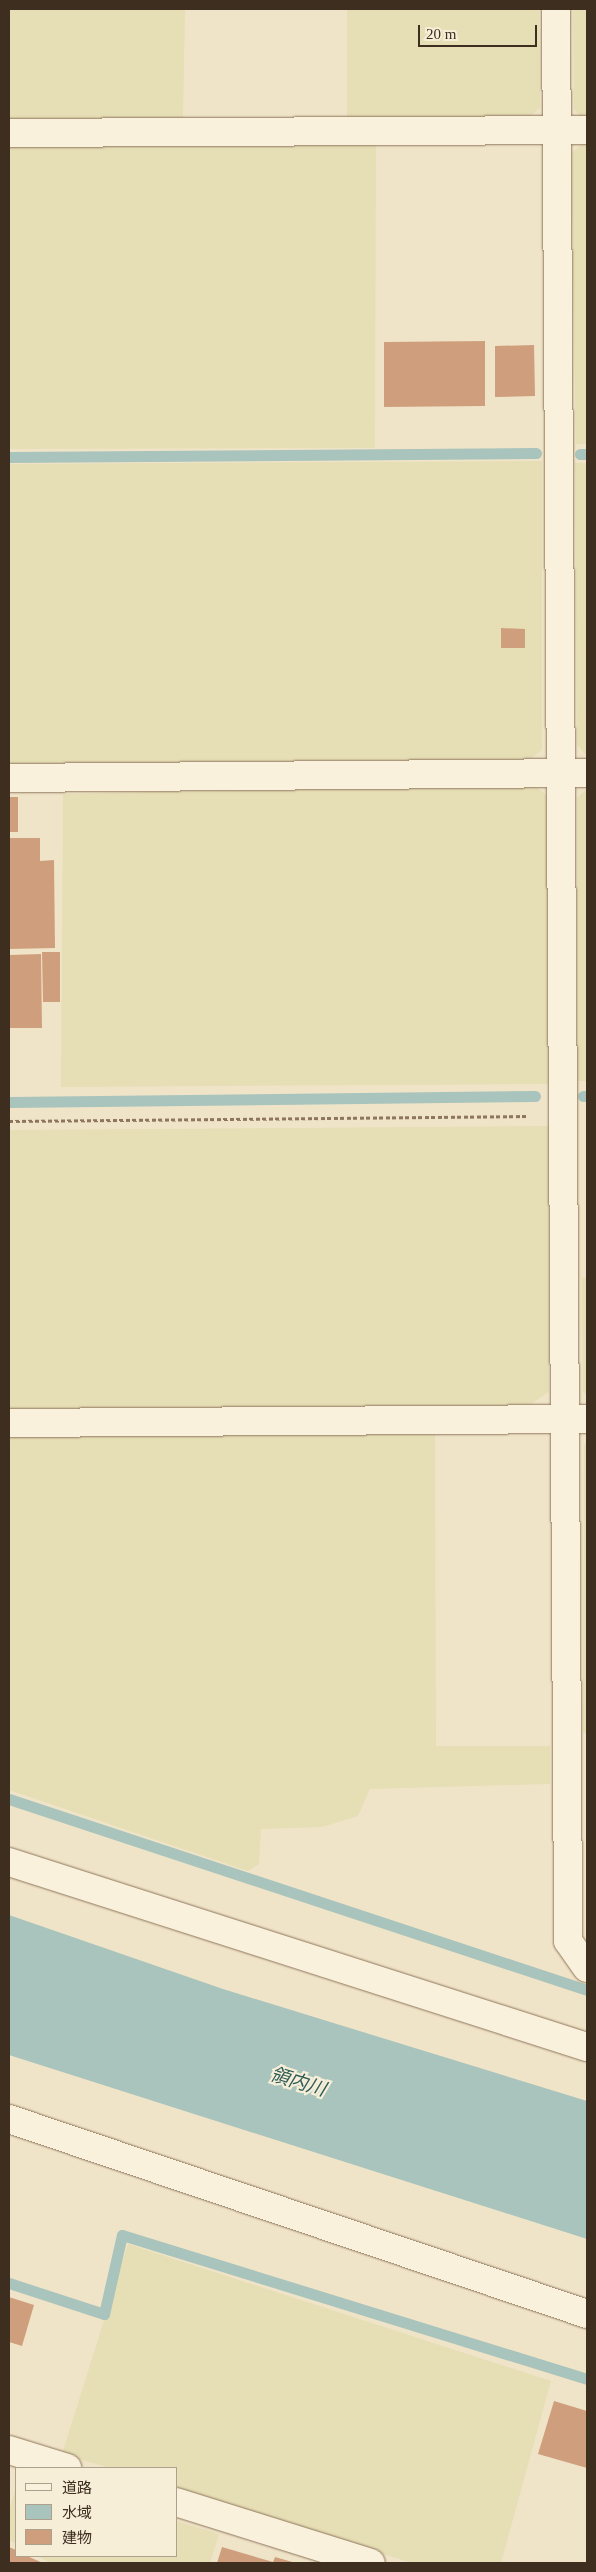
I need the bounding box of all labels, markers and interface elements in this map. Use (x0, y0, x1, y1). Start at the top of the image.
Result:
scale bar (421, 15, 540, 47)
text: 20 m (426, 26, 456, 42)
water label: 領内川 (267, 2063, 329, 2101)
legend (15, 2467, 178, 2557)
text: 道路 (62, 2480, 92, 2496)
text: 水域 (62, 2505, 92, 2521)
text: 建物 (62, 2530, 92, 2546)

